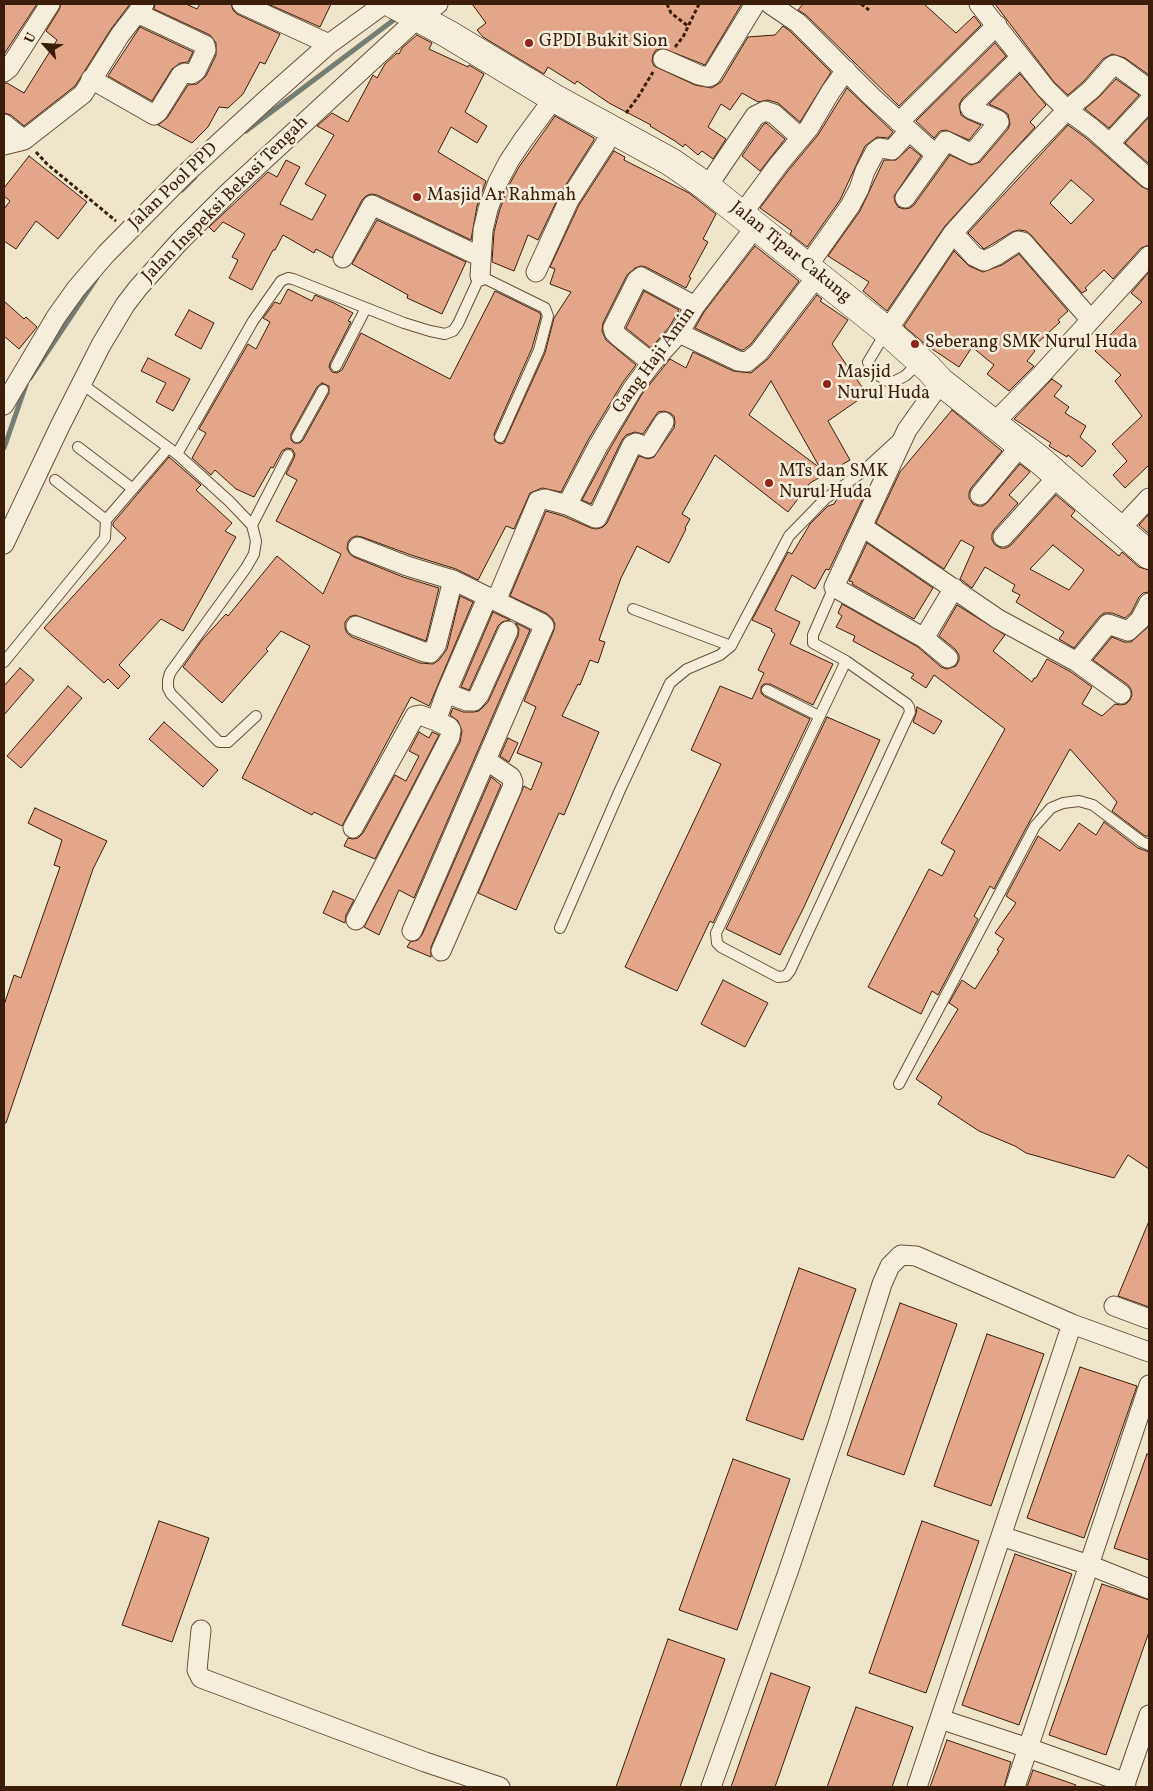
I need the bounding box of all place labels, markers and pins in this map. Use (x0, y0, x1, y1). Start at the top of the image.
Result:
place label: GPDI Bukit Sion (539, 32, 668, 54)
marker: GPDI Bukit Sion (523, 37, 535, 49)
place label: Masjid Ar Rahmah (427, 186, 576, 208)
marker: Masjid Ar Rahmah (411, 191, 423, 203)
place label: Seberang SMK Nurul Huda (925, 333, 1137, 355)
marker: Seberang SMK Nurul Huda (909, 338, 921, 350)
place label: Masjid Nurul Huda (837, 363, 930, 406)
marker: Masjid Nurul Huda (821, 378, 833, 390)
place label: MTs dan SMK Nurul Huda (779, 462, 888, 504)
marker: MTs dan SMK Nurul Huda (763, 477, 775, 489)

